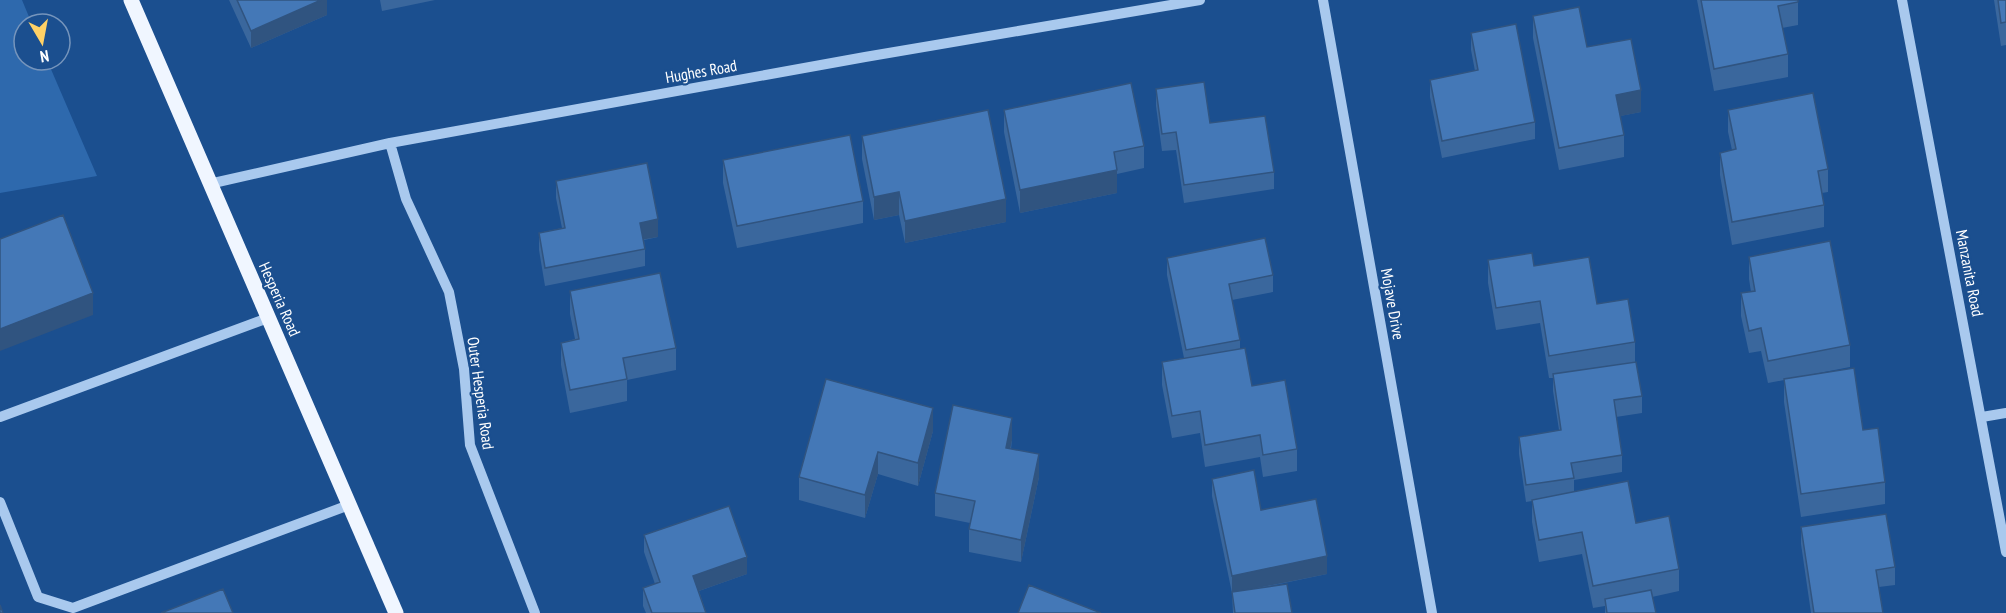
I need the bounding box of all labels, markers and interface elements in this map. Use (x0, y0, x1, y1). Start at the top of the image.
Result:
north arrow (12, 12, 72, 72)
text: N (39, 46, 51, 67)
street label: Hughes Road (664, 55, 738, 87)
street label: Manzanita Road (1952, 228, 1988, 318)
street label: Hesperia Road (255, 259, 305, 339)
street label: Mojave Drive (1377, 267, 1409, 341)
street label: Outer Hesperia Road (463, 335, 499, 451)

